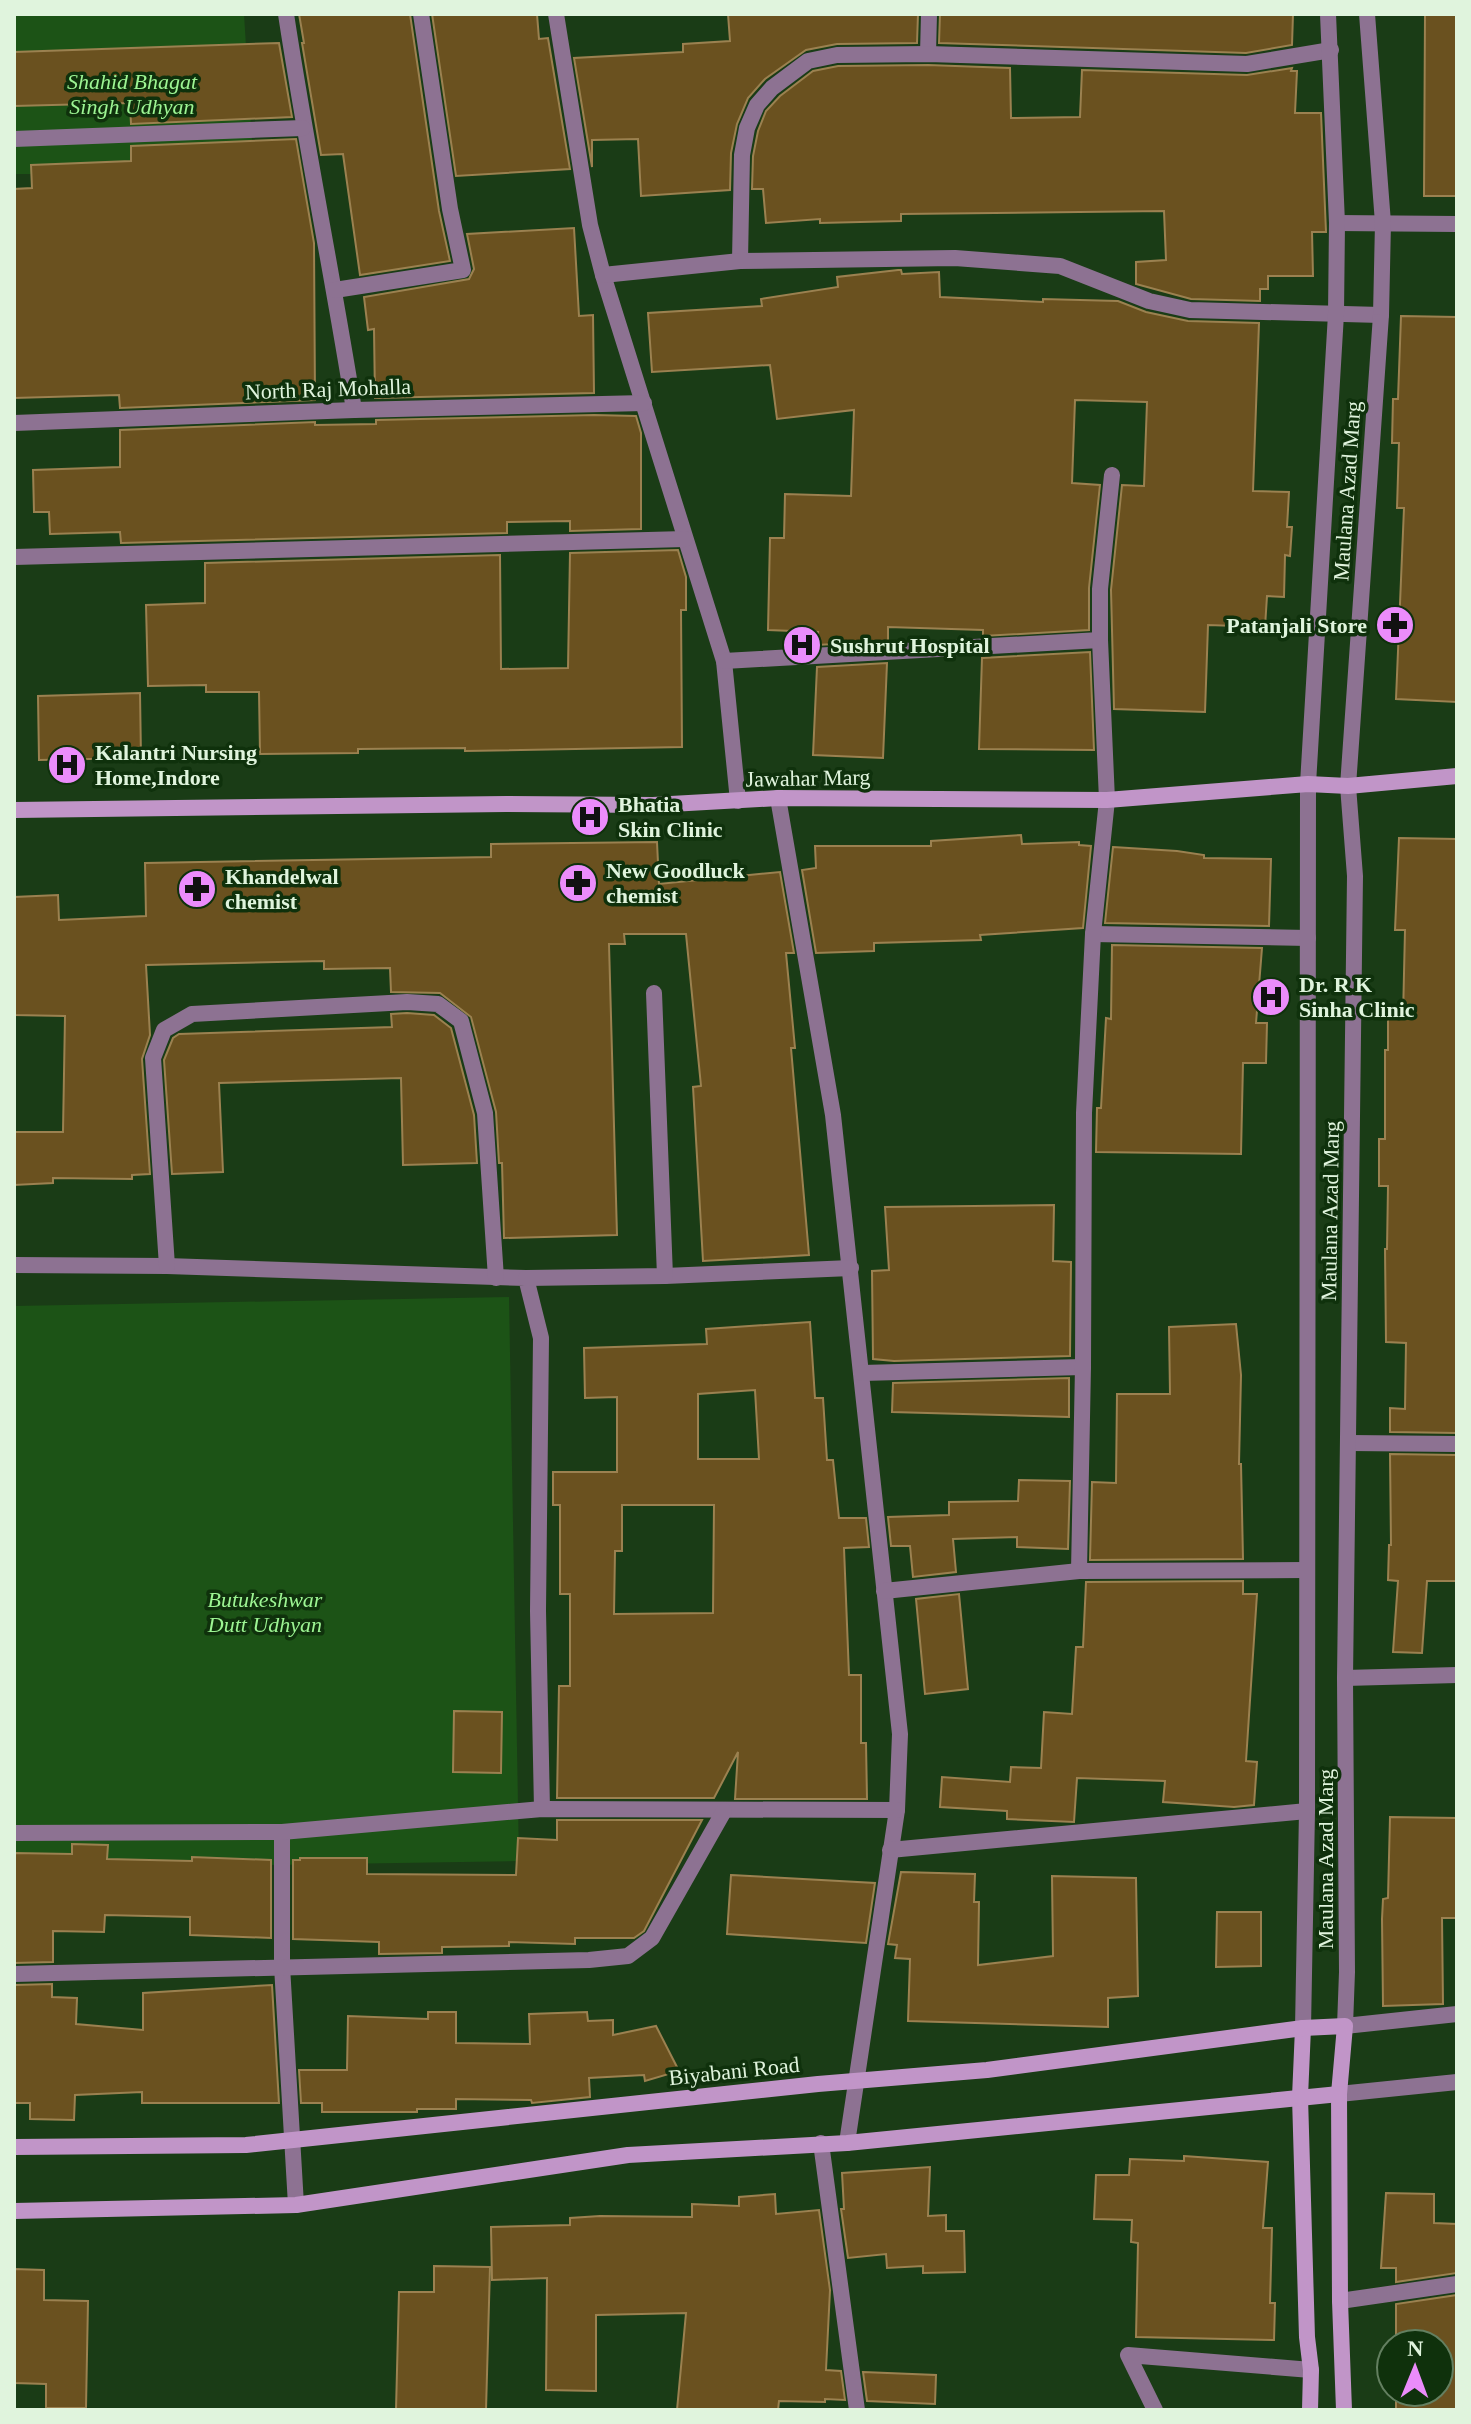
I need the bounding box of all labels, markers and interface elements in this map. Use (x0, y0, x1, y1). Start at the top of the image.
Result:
park label: Shahid Bhagat Singh Udhyan (67, 69, 198, 119)
street label: North Raj Mohalla (245, 374, 412, 404)
street label: Maulana Azad Marg (1328, 400, 1366, 582)
pharmacy icon: Patanjali Store (1374, 604, 1416, 646)
place label: Patanjali Store (1226, 613, 1367, 638)
hospital icon: Sushrut Hospital (781, 624, 823, 666)
place label: Sushrut Hospital (830, 633, 990, 658)
place label: Kalantri Nursing Home,Indore (95, 740, 257, 790)
hospital icon: Kalantri Nursing Home,Indore (46, 744, 88, 786)
street label: Jawahar Marg (745, 764, 871, 792)
place label: Bhatia Skin Clinic (618, 792, 723, 842)
hospital icon: Bhatia Skin Clinic (569, 796, 611, 838)
place label: New Goodluck chemist (606, 858, 746, 908)
pharmacy icon: New Goodluck chemist (557, 862, 599, 904)
place label: Khandelwal chemist (225, 864, 339, 914)
pharmacy icon: Khandelwal chemist (176, 868, 218, 910)
place label: Dr. R K Sinha Clinic (1299, 972, 1415, 1022)
hospital icon: Dr. R K Sinha Clinic (1250, 976, 1292, 1018)
street label: Maulana Azad Marg (1316, 1121, 1344, 1301)
park label: Butukeshwar Dutt Udhyan (207, 1587, 323, 1637)
street label: Maulana Azad Marg (1313, 1769, 1338, 1949)
street label: Biyabani Road (667, 2052, 801, 2090)
north arrow (1375, 2328, 1455, 2408)
text: N (1407, 2336, 1424, 2361)

